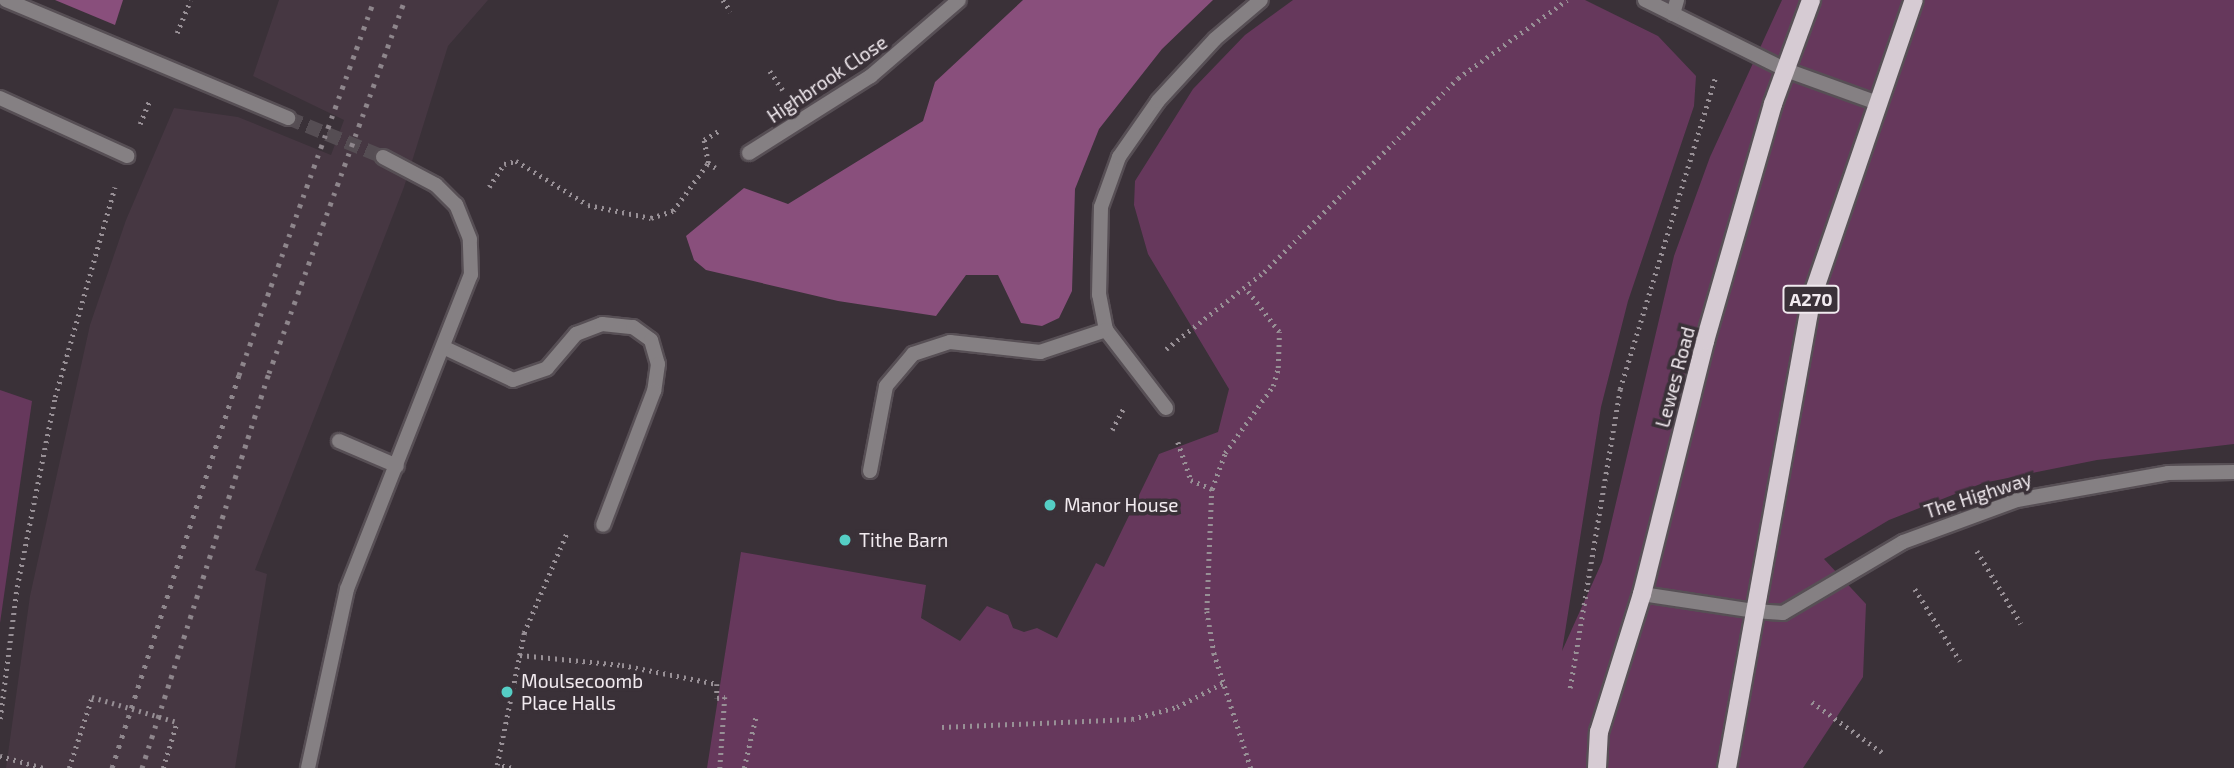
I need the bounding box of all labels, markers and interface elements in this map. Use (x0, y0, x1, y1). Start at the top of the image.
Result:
street label: Highbrook Close (763, 30, 891, 128)
road number: A270 (1781, 284, 1841, 314)
street label: Lewes Road (1651, 324, 1699, 430)
street label: The Highway (1921, 467, 2035, 523)
place label: Manor House (1064, 494, 1179, 516)
marker: Manor House (1042, 497, 1058, 513)
place label: Tithe Barn (859, 529, 948, 551)
marker: Tithe Barn (837, 532, 853, 548)
place label: Moulsecoomb Place Halls (521, 670, 643, 714)
marker: Moulsecoomb Place Halls (499, 684, 515, 700)

